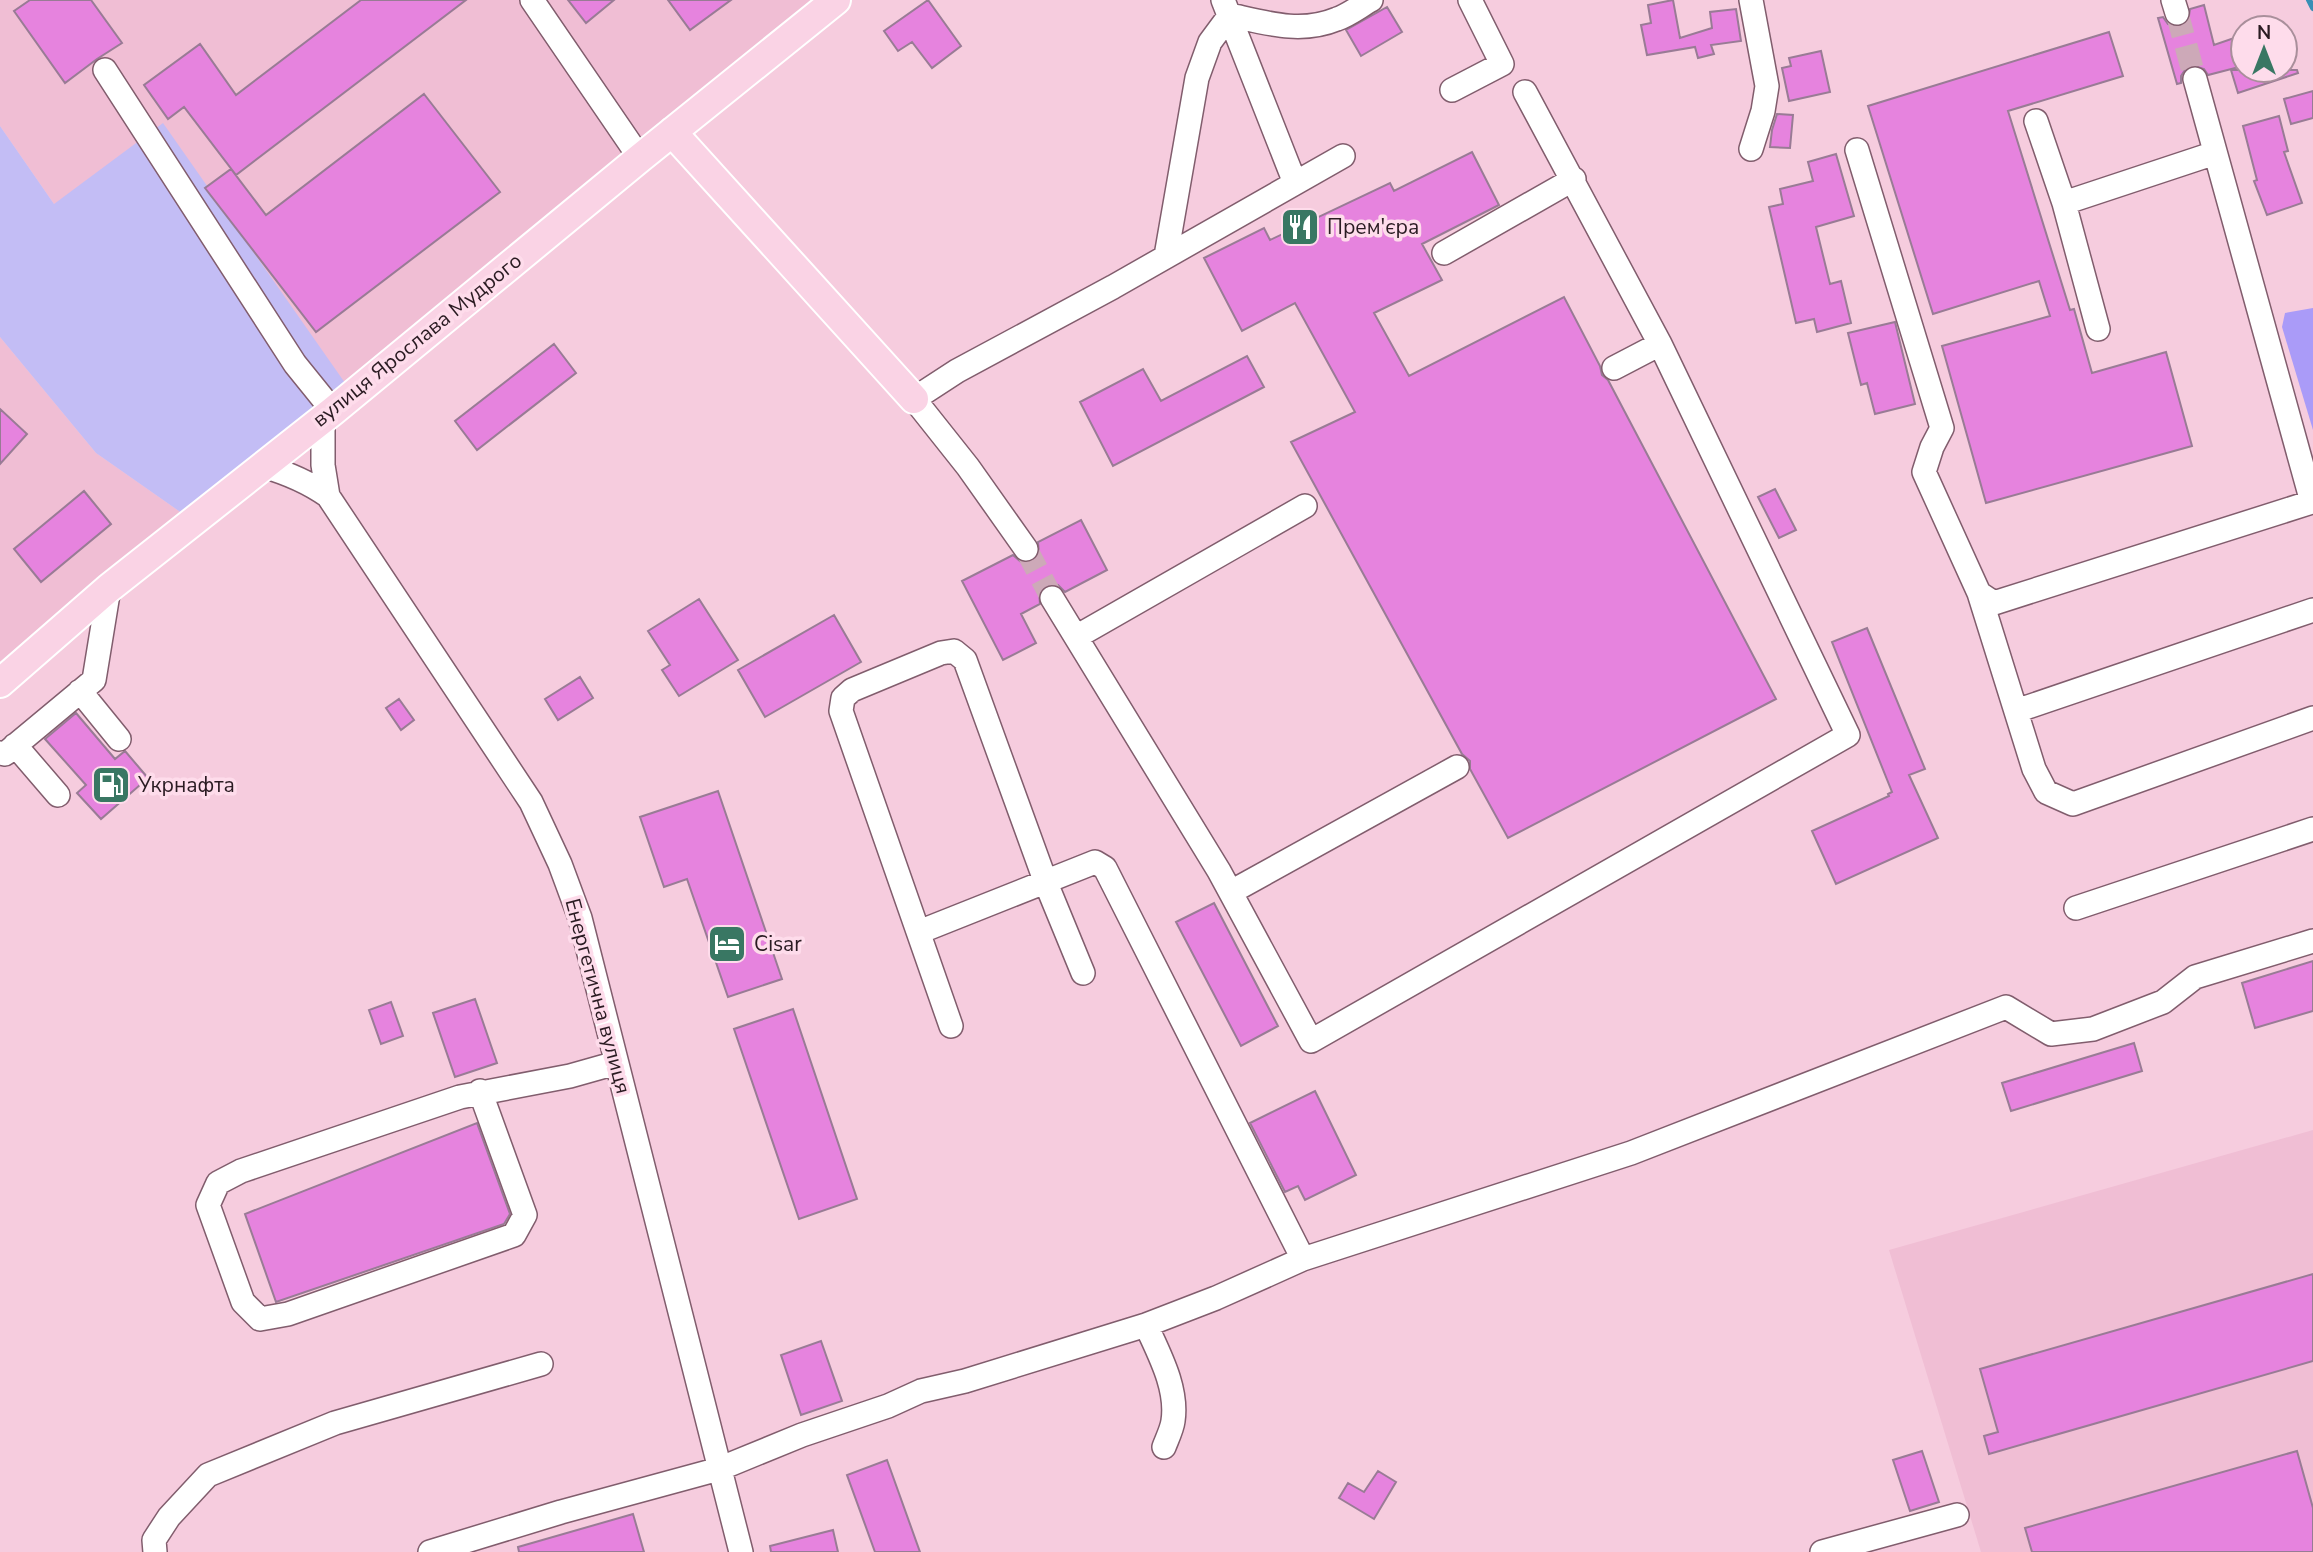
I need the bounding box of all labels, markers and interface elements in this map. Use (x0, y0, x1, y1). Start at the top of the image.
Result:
north arrow (2229, 14, 2299, 84)
text: N (2257, 20, 2271, 46)
restaurant icon: Прем'єра (1279, 206, 1321, 248)
place label: Прем'єра (1327, 213, 1419, 241)
street label: вулиця Ярослава Мудрого (306, 247, 528, 433)
fuel station icon: Укрнафта (90, 764, 132, 806)
place label: Укрнафта (137, 771, 235, 799)
street label: Енергетична вулиця (558, 895, 638, 1097)
hotel icon: Cisar (706, 923, 748, 965)
place label: Cisar (754, 930, 802, 958)

